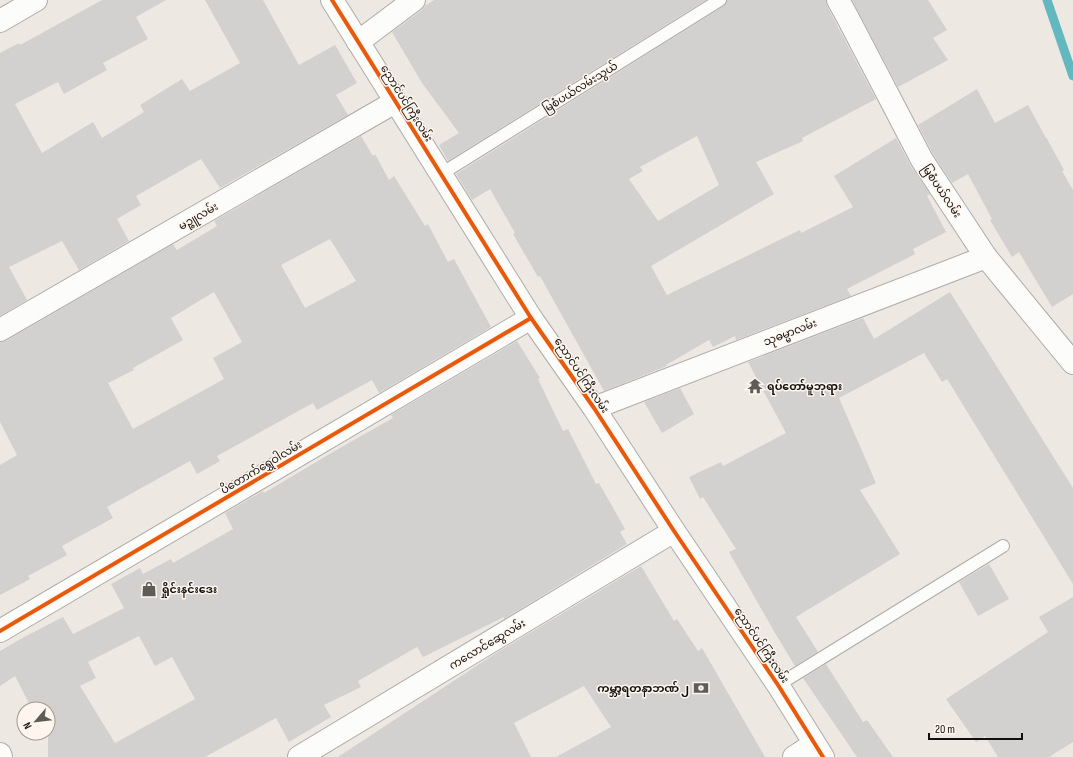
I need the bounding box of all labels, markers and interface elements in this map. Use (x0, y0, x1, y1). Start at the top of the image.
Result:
street label: မြစံပယ်လမ်းသွယ် (540, 58, 621, 117)
street label: ညောင်ပင်ကြီးလမ်း (376, 62, 436, 145)
street label: မြစံပယ်လမ်း (918, 162, 965, 221)
street label: မဉ္ဇူလမ်း (176, 199, 221, 235)
street label: သုဓမ္မာလမ်း (761, 315, 820, 351)
street label: ညောင်ပင်ကြီးလမ်း (550, 335, 613, 417)
temple icon: ရပ်တော်မူဘုရား (746, 377, 764, 395)
place label: ရပ်တော်မူဘုရား (767, 379, 842, 396)
street label: ပိတောက်ရွှေဝါလမ်း (218, 437, 305, 498)
shop icon: ရှိုင်းနင်းဒေး (140, 580, 158, 598)
place label: ရှိုင်းနင်းဒေး (161, 582, 217, 598)
street label: ညောင်ပင်ကြီးလမ်း (730, 605, 793, 687)
street label: ကလောင်ဆွေလမ်း (446, 616, 529, 674)
bank icon: ကမ္ဘာ့ရတနာဘဏ် ၂ (692, 679, 710, 697)
place label: ကမ္ဘာ့ရတနာဘဏ် ၂ (597, 681, 689, 697)
north arrow (16, 701, 56, 741)
scale bar (929, 715, 1022, 741)
text: N (20, 720, 35, 731)
text: 20 m (935, 722, 955, 737)

